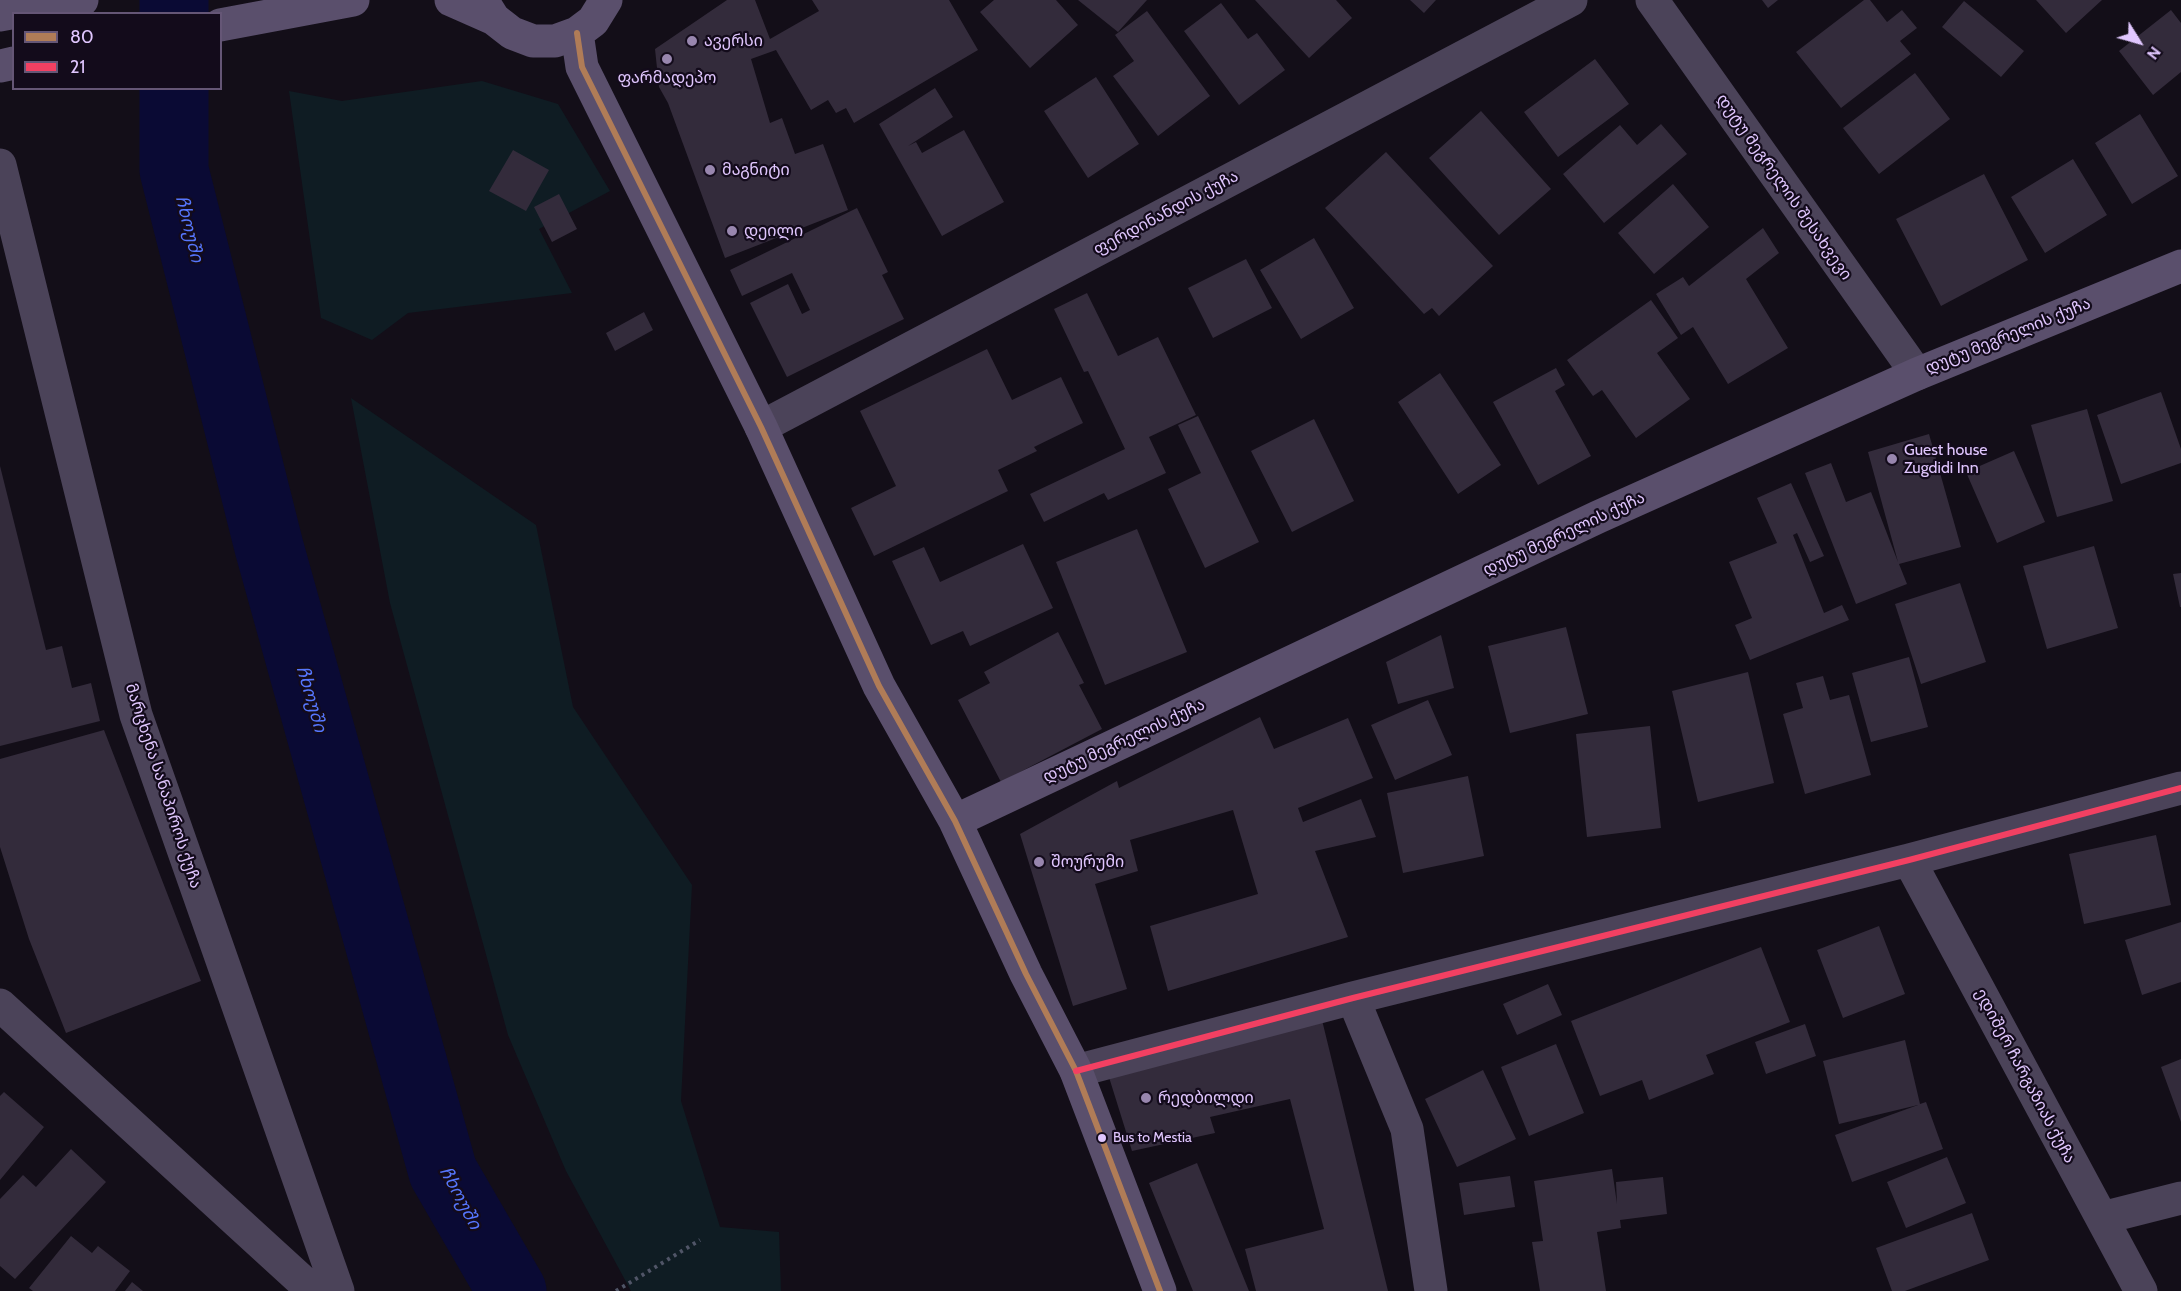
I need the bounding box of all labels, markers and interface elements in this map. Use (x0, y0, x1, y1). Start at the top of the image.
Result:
legend (12, 12, 222, 90)
north arrow (2109, 12, 2169, 72)
text: 80 (70, 26, 93, 48)
place label: ავერსი (704, 31, 763, 51)
marker: ავერსი (685, 34, 699, 48)
text: N (2143, 43, 2165, 63)
marker: ფარმადეპო (660, 52, 674, 66)
text: 21 (70, 56, 85, 78)
place label: ფარმადეპო (618, 68, 716, 88)
street label: დუტუ მეგრელის შესახვევი (1712, 90, 1856, 284)
place label: მაგნიტი (722, 160, 790, 180)
marker: მაგნიტი (703, 163, 717, 177)
street label: ფერდინანდის ქუჩა (1090, 167, 1242, 259)
water label: ჩხოუში (170, 193, 208, 265)
place label: დეილი (744, 221, 803, 241)
marker: დეილი (725, 224, 739, 238)
street label: დუტუ მეგრელის ქუჩა (1923, 294, 2093, 378)
place label: Guest house Zugdidi Inn (1904, 440, 1988, 478)
marker: Guest house Zugdidi Inn (1885, 452, 1899, 466)
street label: დუტუ მეგრელის ქუჩა (1480, 488, 1648, 580)
water label: ჩხოუში (291, 663, 331, 735)
street label: მარცხენა სანაპიროს ქუჩა (121, 681, 205, 891)
street label: დუტუ მეგრელის ქუჩა (1040, 695, 1208, 787)
place label: შოურუმი (1051, 852, 1124, 872)
marker: შოურუმი (1032, 855, 1046, 869)
street label: ედიშერ ჩარგაზიას ქუჩა (1971, 985, 2079, 1167)
place label: რედბილდი (1158, 1088, 1254, 1108)
marker: რედბილდი (1139, 1091, 1153, 1105)
place label: Bus to Mestia (1113, 1130, 1192, 1146)
marker: Bus to Mestia (1096, 1132, 1108, 1144)
water label: ჩხოუში (435, 1163, 485, 1233)

